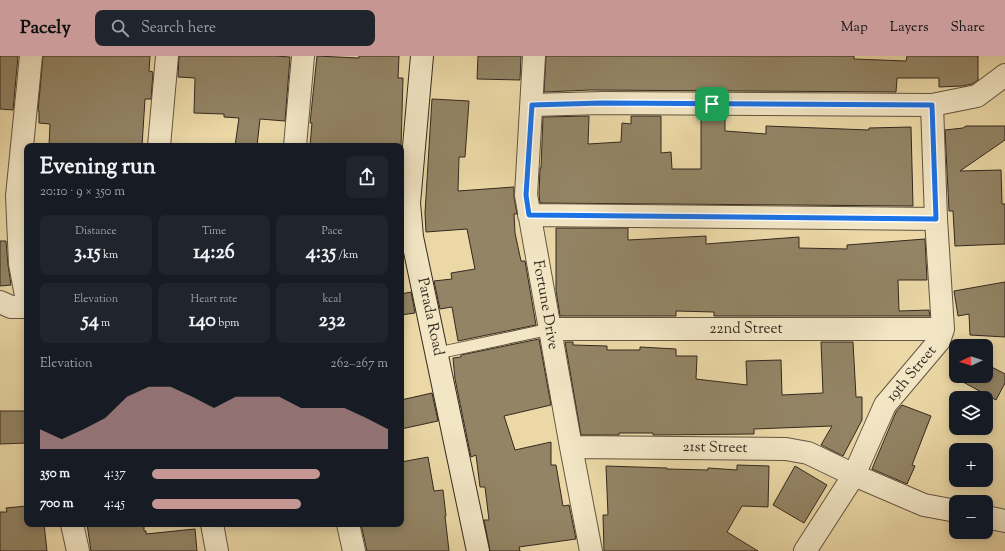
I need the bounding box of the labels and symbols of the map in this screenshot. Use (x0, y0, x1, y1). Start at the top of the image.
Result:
pin (695, 87, 729, 121)
street label: Fortune Drive (527, 259, 563, 351)
street label: Parada Road (411, 276, 449, 359)
street label: 22nd Street (709, 319, 783, 340)
north arrow (949, 339, 993, 383)
street label: 19th Street (882, 341, 942, 407)
street label: 21st Street (682, 437, 748, 459)

